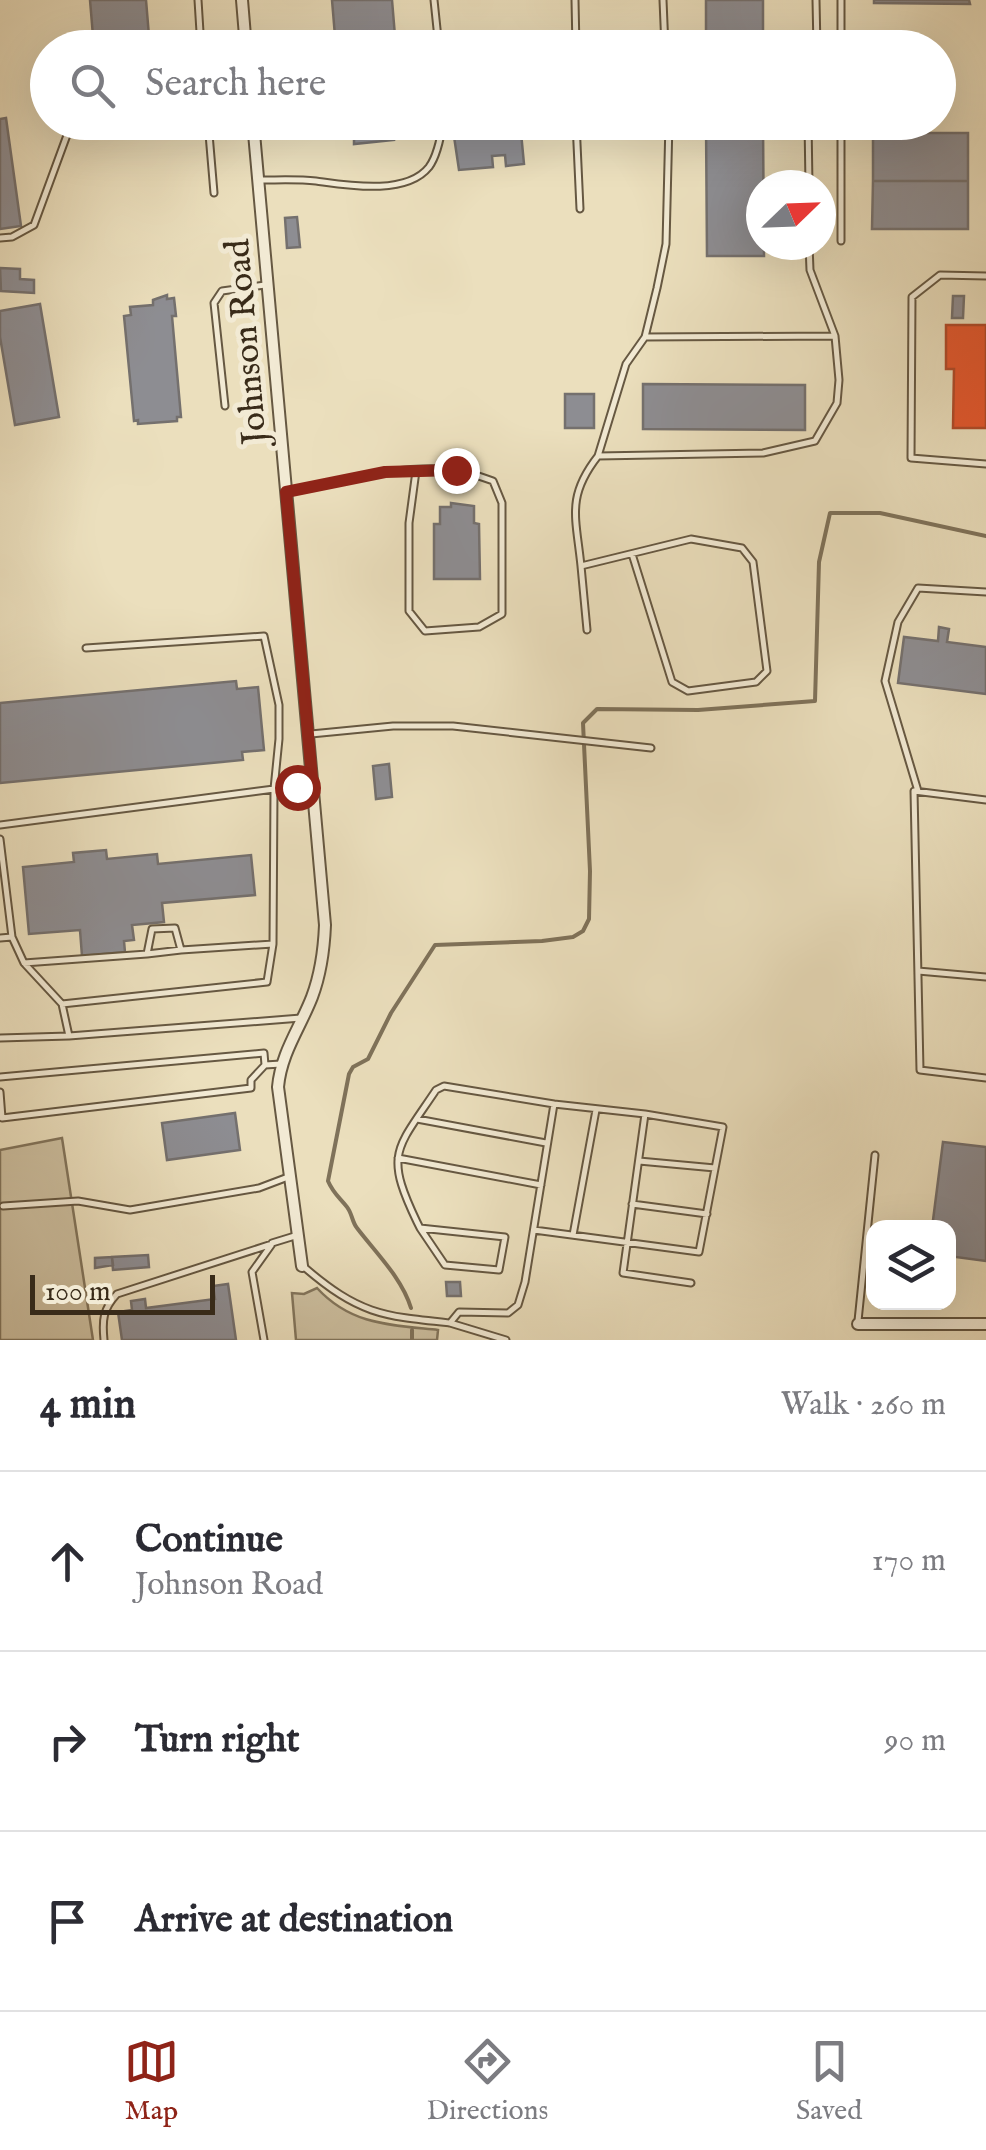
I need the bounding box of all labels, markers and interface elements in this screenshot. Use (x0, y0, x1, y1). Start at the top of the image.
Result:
search box (30, 30, 956, 140)
icon: search (65, 58, 120, 113)
text: Search here (145, 61, 326, 109)
north arrow (746, 170, 836, 260)
street label: Johnson Road (216, 237, 279, 450)
route end (434, 448, 480, 494)
route start (275, 765, 321, 811)
map controls (866, 1220, 956, 1310)
button: layers (866, 1220, 956, 1310)
scale bar (30, 1270, 215, 1314)
text: 100 m (45, 1275, 111, 1310)
text: 4 min (40, 1379, 136, 1432)
text: Walk · 260 m (781, 1385, 946, 1426)
text: Continue (135, 1517, 283, 1565)
icon: ahead (40, 1534, 95, 1589)
text: 170 m (872, 1541, 946, 1582)
text: Johnson Road (135, 1565, 323, 1606)
icon: right (40, 1714, 95, 1769)
text: Turn right (135, 1717, 299, 1765)
text: 90 m (885, 1721, 946, 1762)
icon: arrive (40, 1894, 95, 1949)
text: Arrive at destination (135, 1897, 453, 1945)
tab: Map (124, 2034, 179, 2129)
tab: Directions (426, 2034, 548, 2129)
tab: Saved (796, 2034, 862, 2129)

